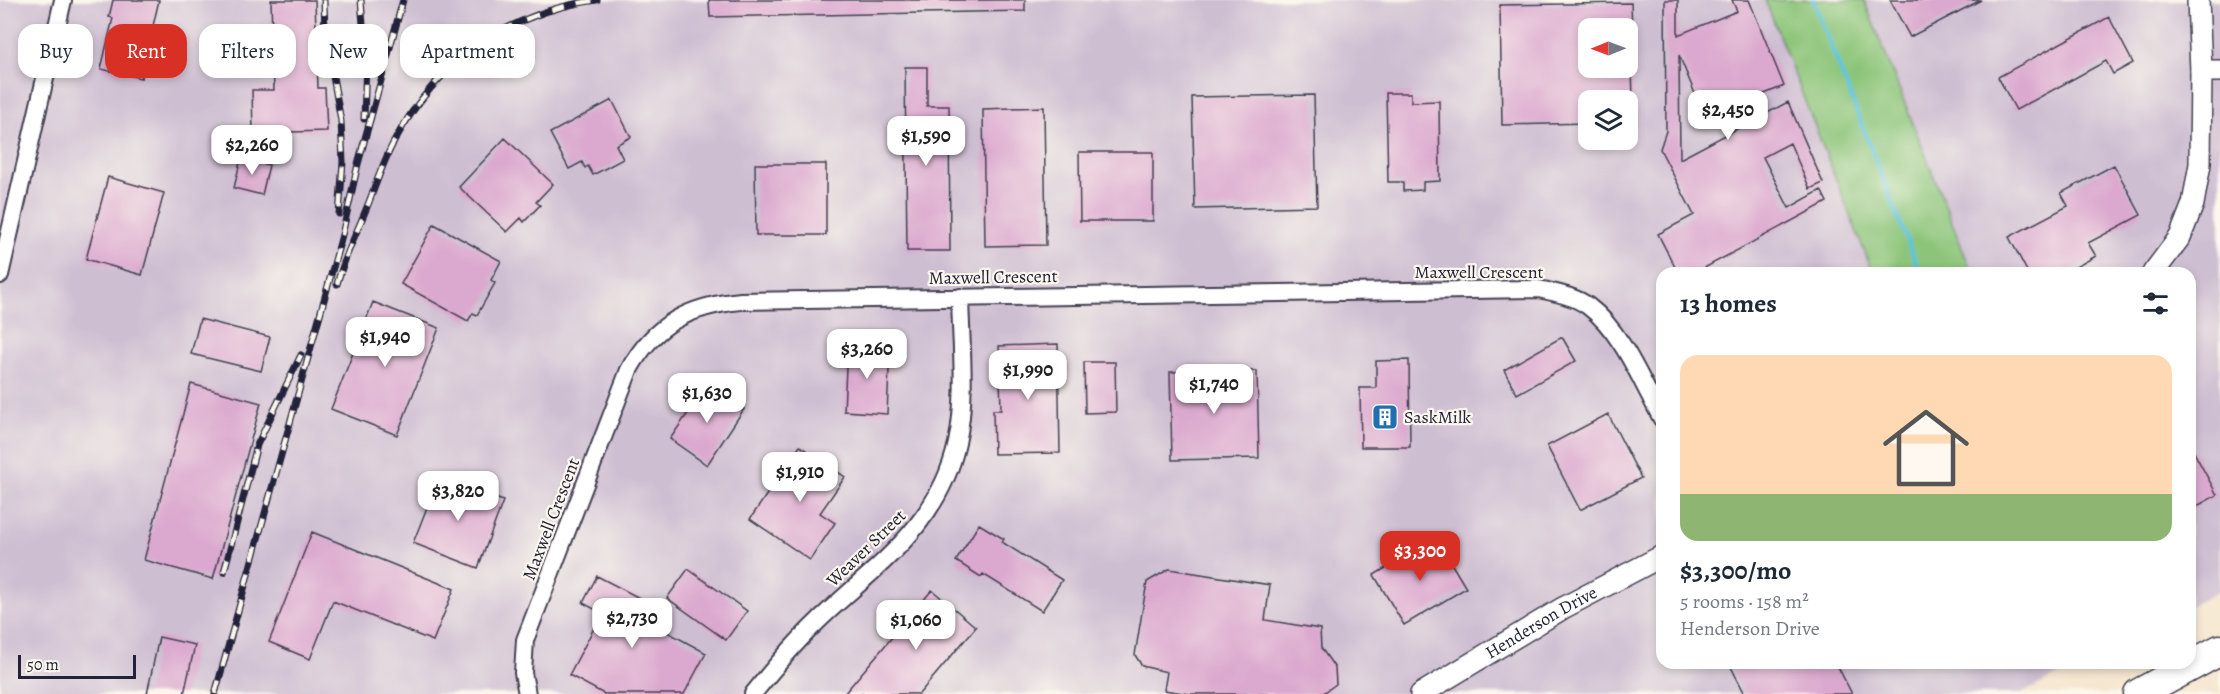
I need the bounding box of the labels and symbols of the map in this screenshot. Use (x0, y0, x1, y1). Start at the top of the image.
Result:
north arrow (1578, 18, 1638, 78)
pin: $2,450 (1679, 90, 1777, 141)
pin: $1,590 (877, 116, 975, 167)
pin: $2,260 (203, 125, 301, 176)
street label: Maxwell Crescent (1415, 260, 1544, 284)
street label: Maxwell Crescent (928, 264, 1058, 290)
pin: $1,940 (336, 317, 434, 368)
pin: $3,260 (818, 329, 916, 380)
pin: $1,990 (979, 350, 1077, 401)
pin: $1,740 (1165, 364, 1263, 415)
pin: $1,630 (658, 373, 756, 424)
building icon: SaskMilk (1370, 402, 1400, 432)
place label: SaskMilk (1404, 405, 1471, 429)
pin: $1,910 (751, 452, 849, 503)
street label: Maxwell Crescent (517, 454, 585, 584)
pin: $3,820 (409, 471, 507, 522)
street label: Weaver Street (820, 504, 911, 593)
pin: $3,300 (1371, 531, 1469, 582)
street label: Henderson Drive (1481, 580, 1601, 664)
pin: $2,730 (583, 598, 681, 649)
pin: $1,060 (867, 600, 965, 651)
scale bar (18, 652, 136, 680)

